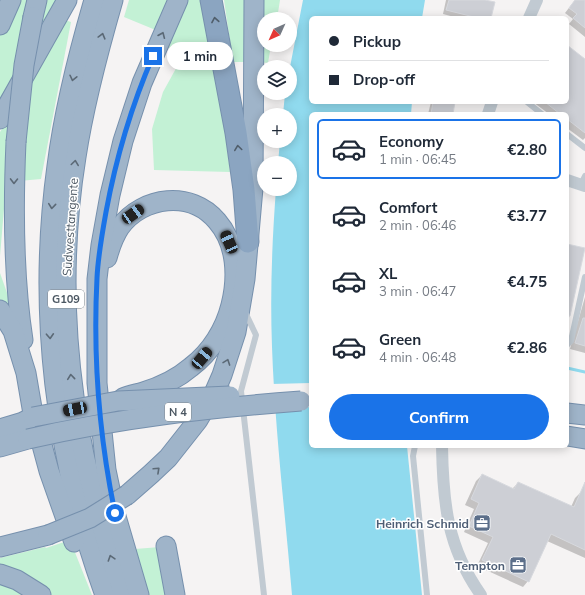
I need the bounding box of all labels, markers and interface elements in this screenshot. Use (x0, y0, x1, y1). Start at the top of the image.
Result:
north arrow (257, 12, 297, 52)
map controls (257, 12, 297, 196)
one-way arrow (211, 17, 220, 23)
one-way arrow (157, 31, 165, 39)
text: Pickup (353, 32, 401, 51)
one-way arrow (97, 33, 106, 40)
callout: 1 min (167, 42, 233, 70)
route end (144, 47, 162, 65)
text: 1 min (183, 48, 217, 64)
button: layers (257, 60, 297, 100)
text: Drop-off (353, 70, 415, 89)
one-way arrow (70, 75, 78, 81)
button: + (257, 108, 297, 148)
icon: car (331, 131, 367, 167)
text: Economy (379, 132, 444, 151)
text: €2.80 (507, 140, 547, 159)
one-way arrow (234, 145, 243, 151)
text: 1 min · 06:45 (379, 151, 456, 167)
button: − (257, 156, 297, 196)
one-way arrow (70, 160, 79, 166)
street label: Südwesttangente (59, 177, 81, 277)
one-way arrow (10, 178, 18, 184)
icon: car (331, 197, 367, 233)
text: Comfort (379, 198, 437, 217)
car (120, 202, 146, 226)
one-way arrow (48, 203, 57, 209)
text: €3.77 (507, 206, 547, 225)
text: 2 min · 06:46 (379, 217, 456, 233)
car (219, 229, 239, 255)
icon: car (331, 263, 367, 299)
text: XL (379, 264, 397, 283)
text: €4.75 (507, 272, 547, 291)
text: 3 min · 06:47 (379, 283, 456, 299)
road number: G109 (48, 290, 84, 308)
icon: car (331, 329, 367, 365)
text: Green (379, 330, 421, 349)
one-way arrow (46, 333, 54, 339)
text: €2.86 (507, 338, 547, 357)
car (190, 345, 214, 371)
text: 4 min · 06:48 (379, 349, 456, 365)
one-way arrow (222, 358, 231, 365)
one-way arrow (67, 374, 76, 380)
button: Confirm (329, 394, 549, 440)
car (62, 401, 88, 417)
road number: N 4 (165, 403, 191, 421)
one-way arrow (152, 467, 159, 474)
route start (106, 504, 124, 522)
office icon: Heinrich Schmid (472, 513, 492, 533)
place label: Heinrich Schmid (376, 516, 469, 531)
one-way arrow (107, 555, 116, 562)
office icon: Tempton (508, 555, 528, 575)
place label: Tempton (455, 558, 505, 573)

